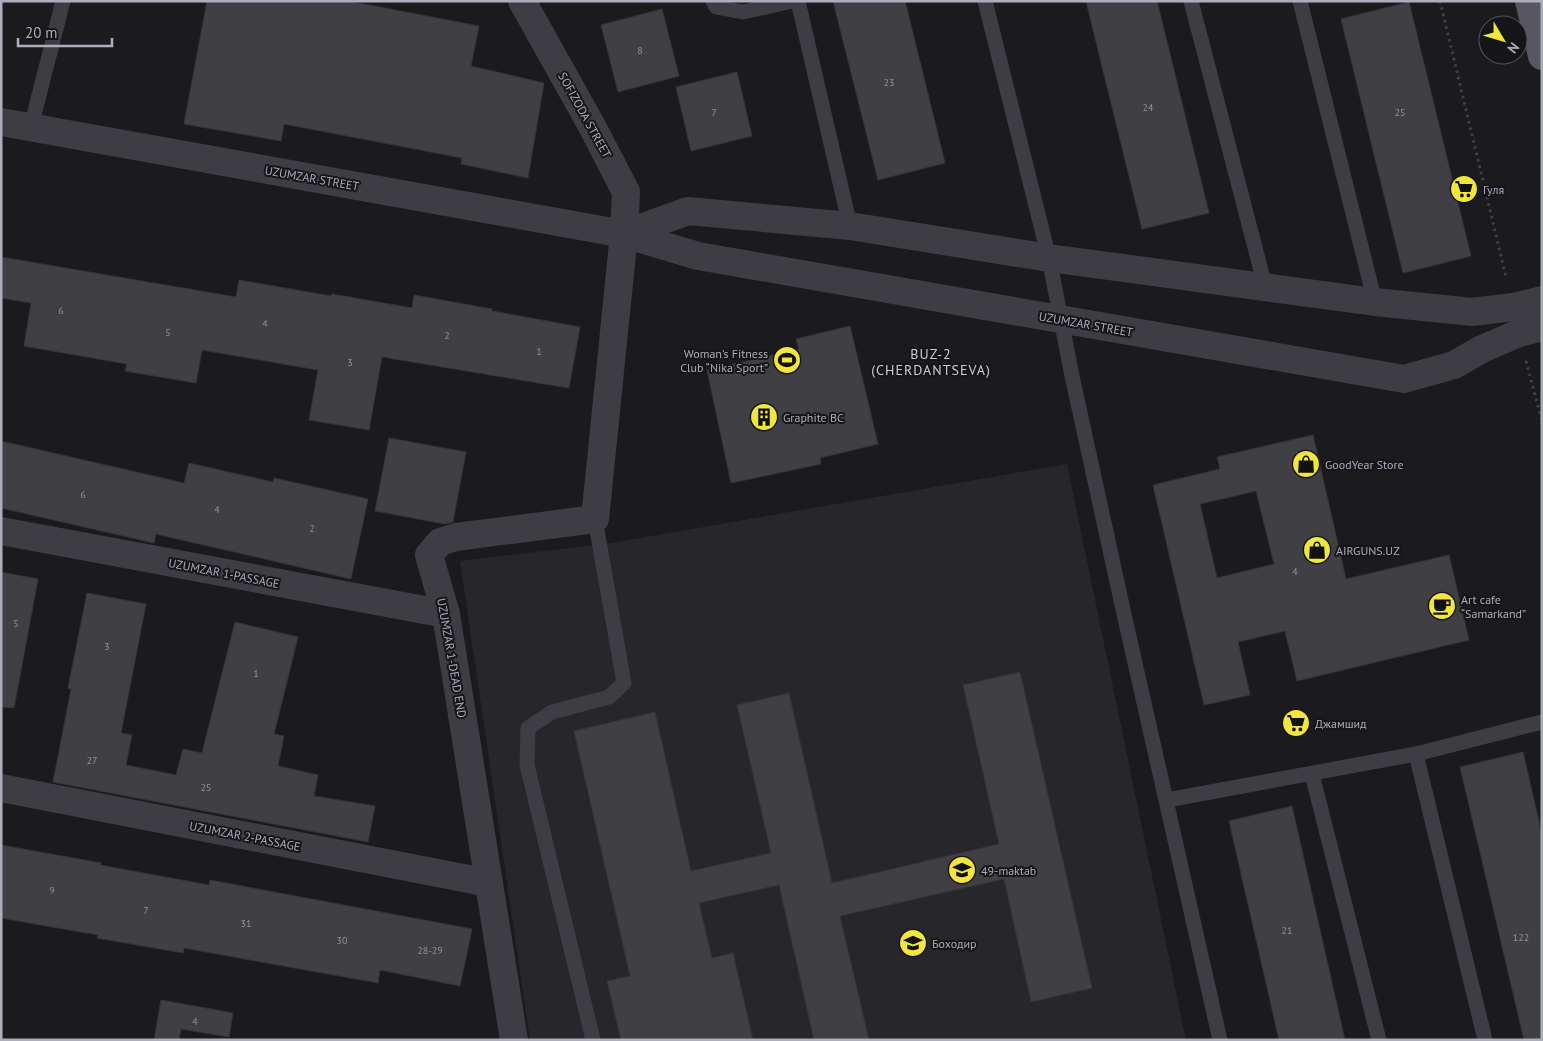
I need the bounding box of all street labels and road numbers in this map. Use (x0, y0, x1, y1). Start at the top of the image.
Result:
street label: SOFIZODA STREET (555, 70, 615, 161)
street label: UZUMZАR STREET (264, 162, 361, 194)
street label: UZUMZАR STREET (1038, 308, 1135, 340)
street label: UZUMZАR 1-PASSAGE (167, 555, 281, 591)
street label: UZUMZАR 1-DEAD END (434, 597, 470, 719)
street label: UZUMZАR 2-PASSAGE (188, 818, 302, 854)

